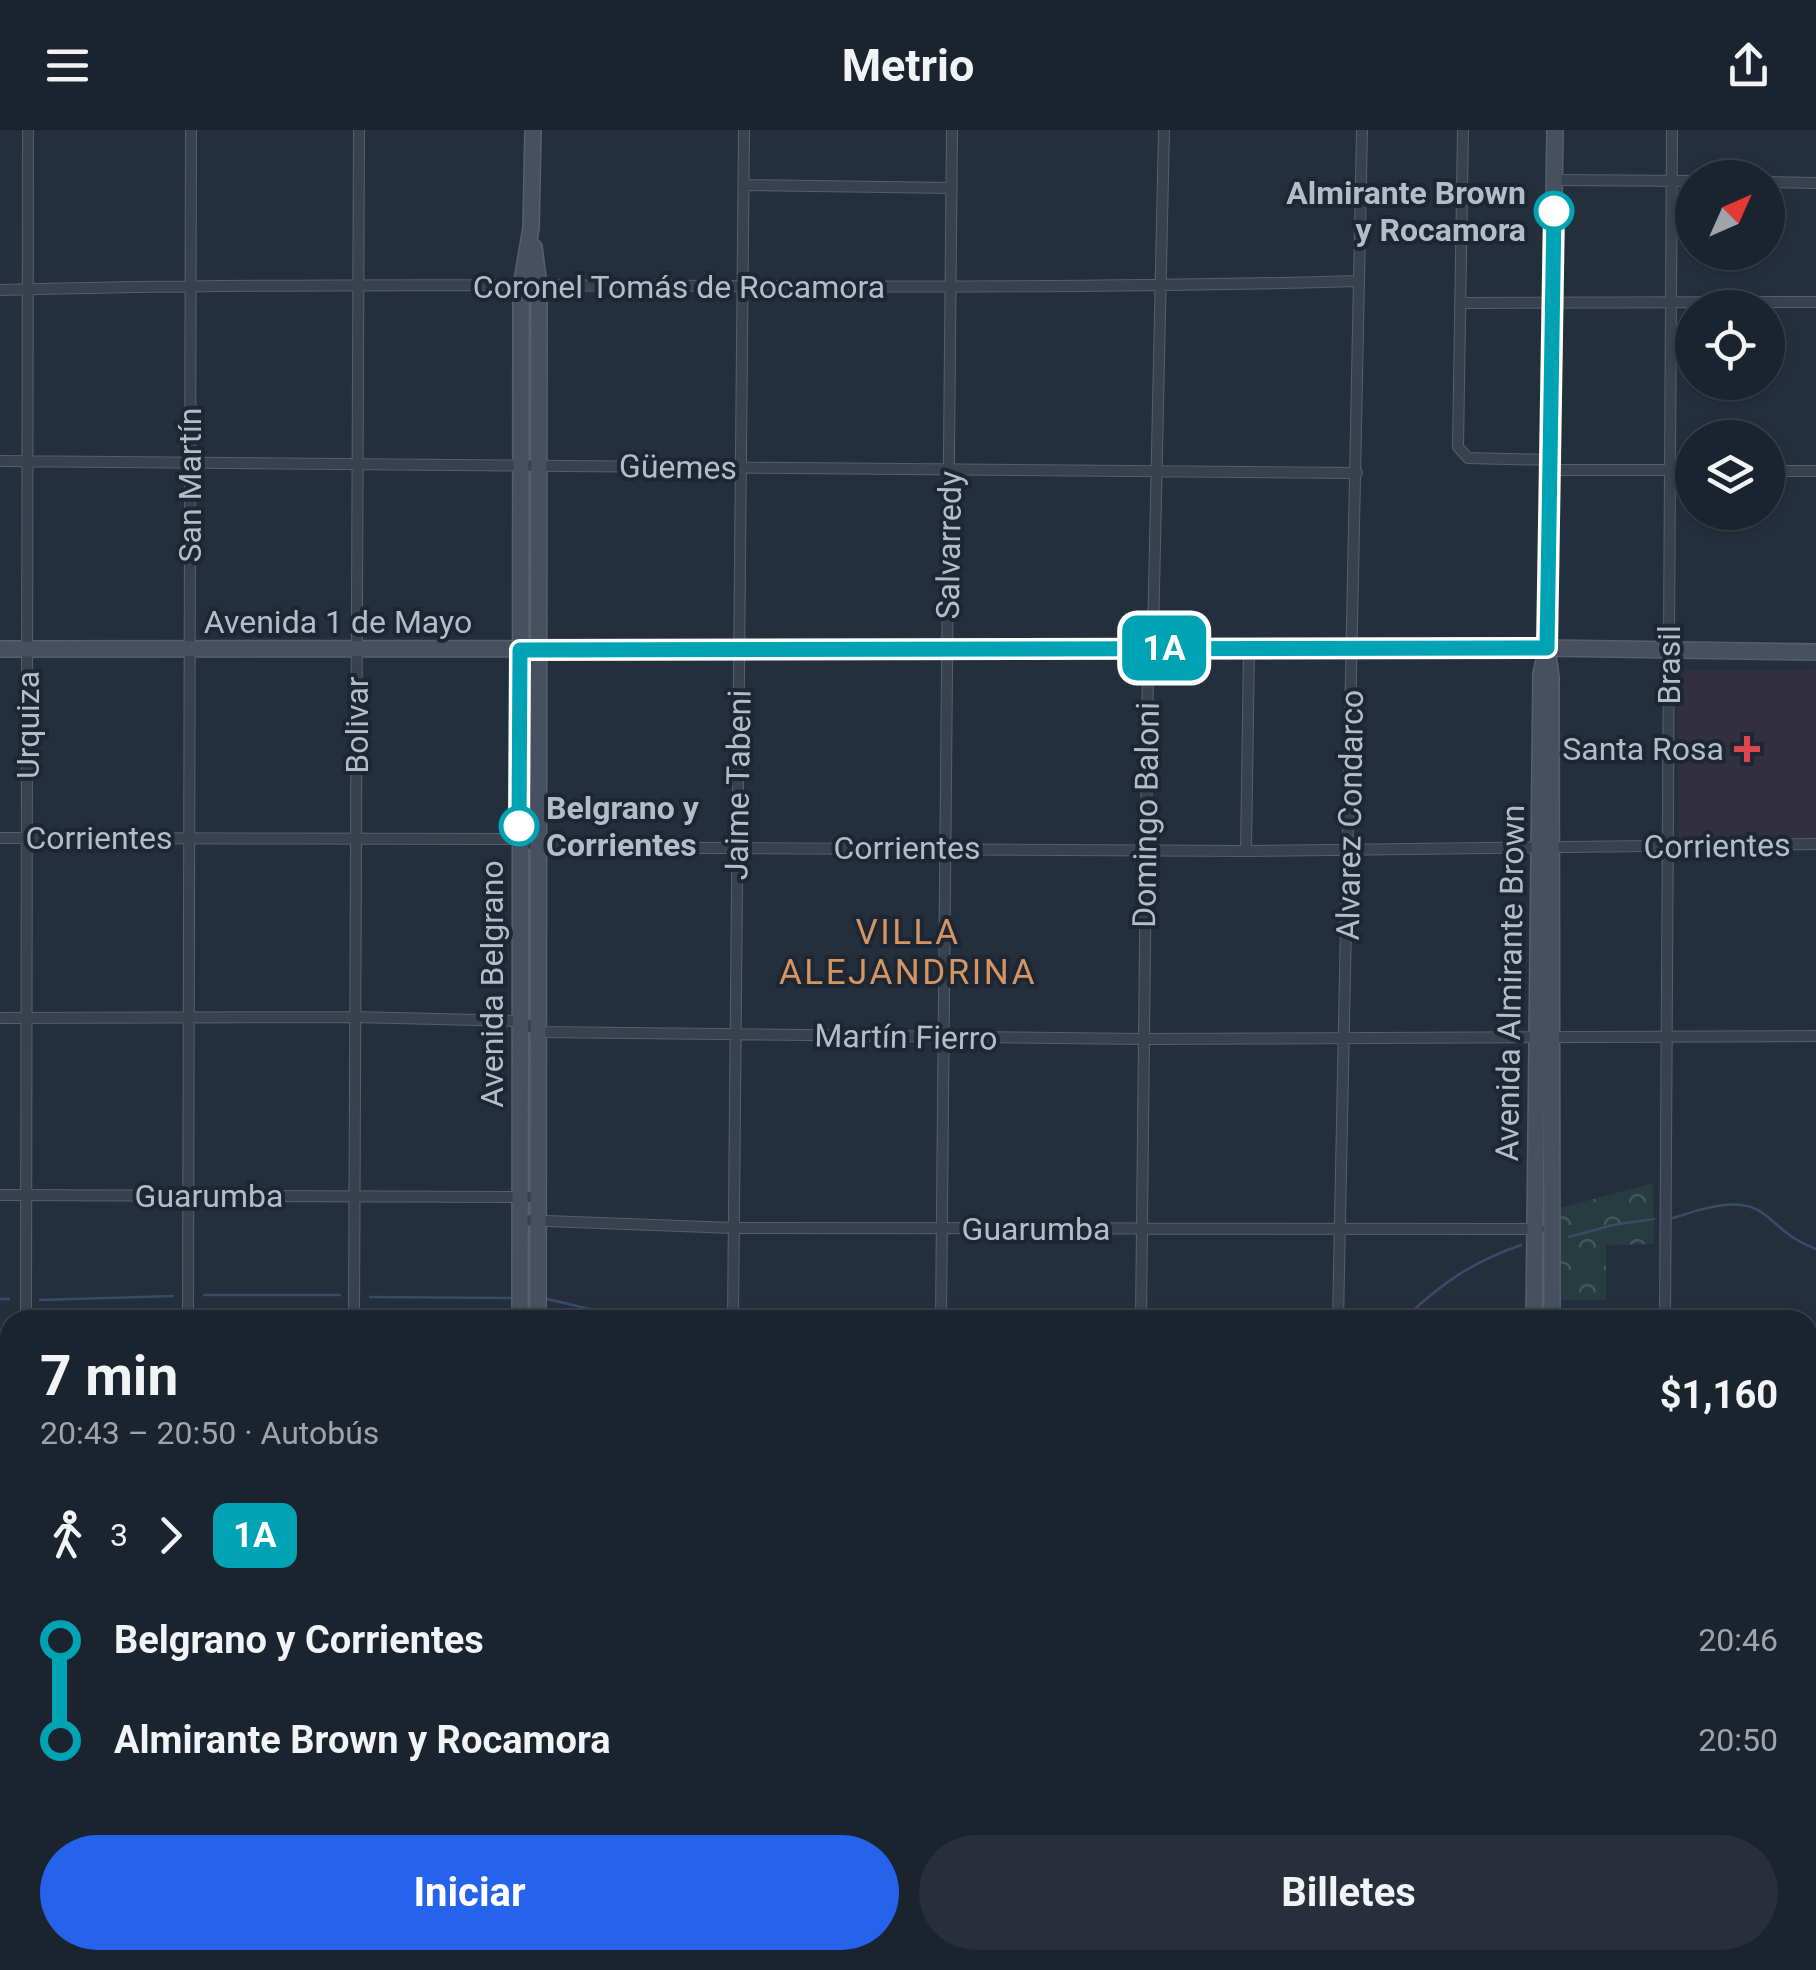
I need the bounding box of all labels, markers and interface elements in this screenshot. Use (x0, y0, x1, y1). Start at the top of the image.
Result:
icon: menu (40, 38, 95, 93)
icon: share (1721, 38, 1776, 93)
text: Metrio (842, 39, 974, 92)
north arrow (1675, 160, 1785, 270)
map controls (1675, 160, 1785, 530)
place label: Almirante Brown y Rocamora (1286, 174, 1526, 249)
marker: Almirante Brown y Rocamora (1535, 192, 1573, 230)
street label: Coronel Tomás de Rocamora (473, 268, 885, 306)
button: locate (1675, 290, 1785, 400)
street label: San Martín (171, 407, 209, 563)
button: layers (1675, 420, 1785, 530)
street label: Güemes (619, 447, 737, 487)
street label: Salvarredy (929, 470, 969, 620)
street label: Avenida 1 de Mayo (204, 603, 472, 641)
line badge: 1A (1119, 616, 1209, 680)
street label: Brasil (1650, 625, 1688, 705)
text: 1A (1142, 628, 1186, 669)
street label: Urquiza (9, 671, 47, 779)
street label: Bolivar (338, 676, 376, 774)
street label: Alvarez Condarco (1329, 689, 1371, 941)
street label: Jaime Tabeni (717, 690, 759, 880)
street label: Domingo Baloni (1125, 702, 1167, 928)
place label: Santa Rosa (1562, 730, 1724, 768)
marker: Santa Rosa (1734, 736, 1760, 762)
place label: Belgrano y Corrientes (546, 789, 700, 864)
street label: Avenida Almirante Brown (1488, 804, 1532, 1162)
marker: Belgrano y Corrientes (500, 807, 538, 845)
street label: Corrientes (25, 819, 173, 857)
street label: Corrientes (1643, 826, 1791, 866)
street label: Corrientes (833, 829, 981, 867)
street label: Avenida Belgrano (473, 860, 511, 1108)
district label: VILLA ALEJANDRINA (779, 912, 1037, 993)
street label: Martín Fierro (814, 1016, 998, 1058)
street label: Guarumba (135, 1177, 283, 1215)
street label: Guarumba (962, 1210, 1110, 1248)
text: 7 min (40, 1344, 178, 1408)
text: $1,160 (1660, 1373, 1778, 1417)
text: 20:43 – 20:50 · Autobús (40, 1414, 379, 1452)
icon: walk (40, 1508, 95, 1563)
icon: forward (143, 1508, 198, 1563)
text: 1A (233, 1515, 277, 1556)
text: 3 (110, 1516, 128, 1554)
text: Belgrano y Corrientes (114, 1618, 484, 1662)
text: 20:46 (1698, 1621, 1778, 1659)
text: Almirante Brown y Rocamora (114, 1718, 611, 1762)
text: 20:50 (1698, 1721, 1778, 1759)
button: Iniciar (40, 1835, 899, 1950)
button: Billetes (919, 1835, 1778, 1950)

